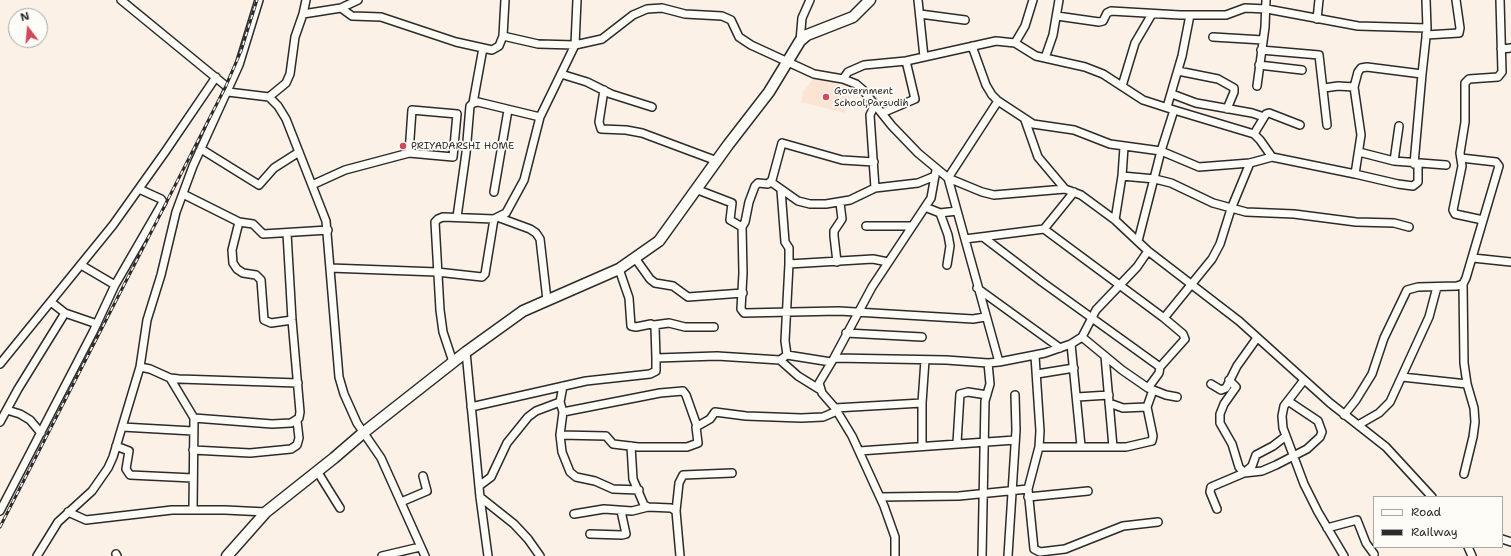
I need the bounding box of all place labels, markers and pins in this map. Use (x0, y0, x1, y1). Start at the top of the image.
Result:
place label: Government School,Parsudih (834, 85, 909, 108)
marker: Government School,Parsudih (821, 92, 831, 102)
place label: PRIYADARSHI HOME (411, 140, 514, 152)
marker: PRIYADARSHI HOME (398, 141, 408, 151)

